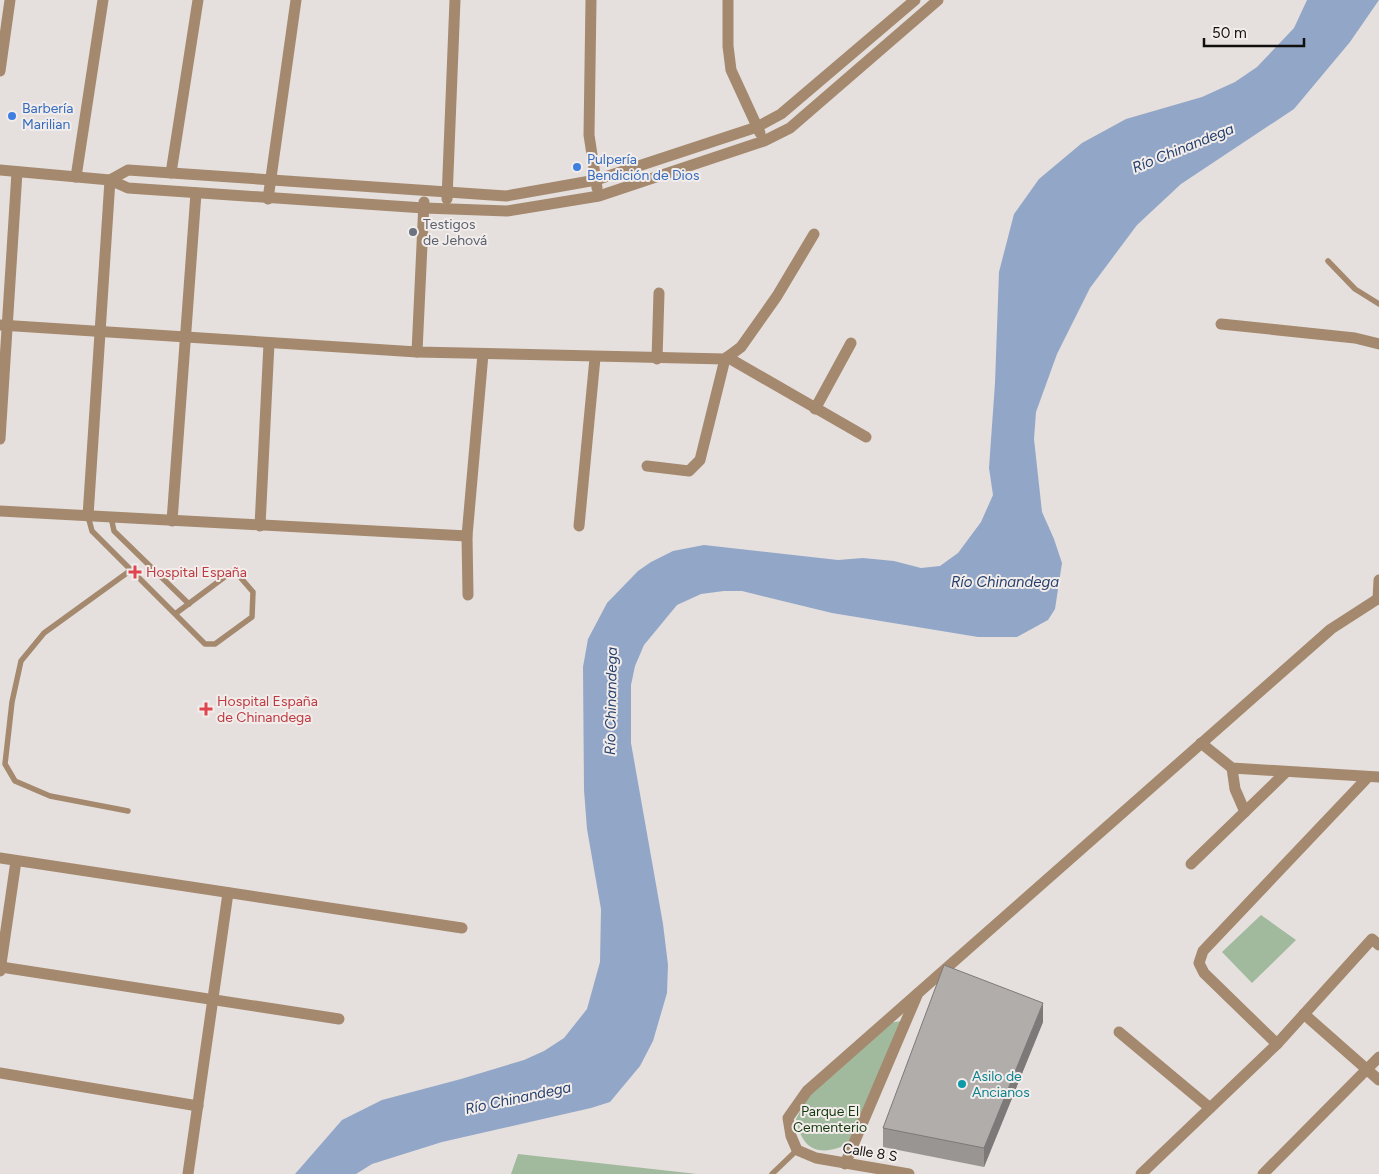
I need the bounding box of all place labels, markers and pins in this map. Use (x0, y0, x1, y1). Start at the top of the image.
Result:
place label: Barbería Marilian (22, 100, 73, 133)
marker: Barbería Marilian (6, 110, 18, 122)
place label: Pulpería Bendición de Dios (587, 151, 700, 184)
marker: Pulpería Bendición de Dios (571, 161, 583, 173)
place label: Testigos de Jehová (423, 216, 487, 249)
marker: Testigos de Jehová (407, 226, 419, 238)
place label: Hospital España (146, 564, 247, 581)
marker: Hospital España (128, 565, 142, 579)
place label: Hospital España de Chinandega (217, 693, 318, 726)
marker: Hospital España de Chinandega (199, 702, 213, 716)
place label: Asilo de Ancianos (972, 1068, 1030, 1101)
marker: Asilo de Ancianos (956, 1078, 968, 1090)

